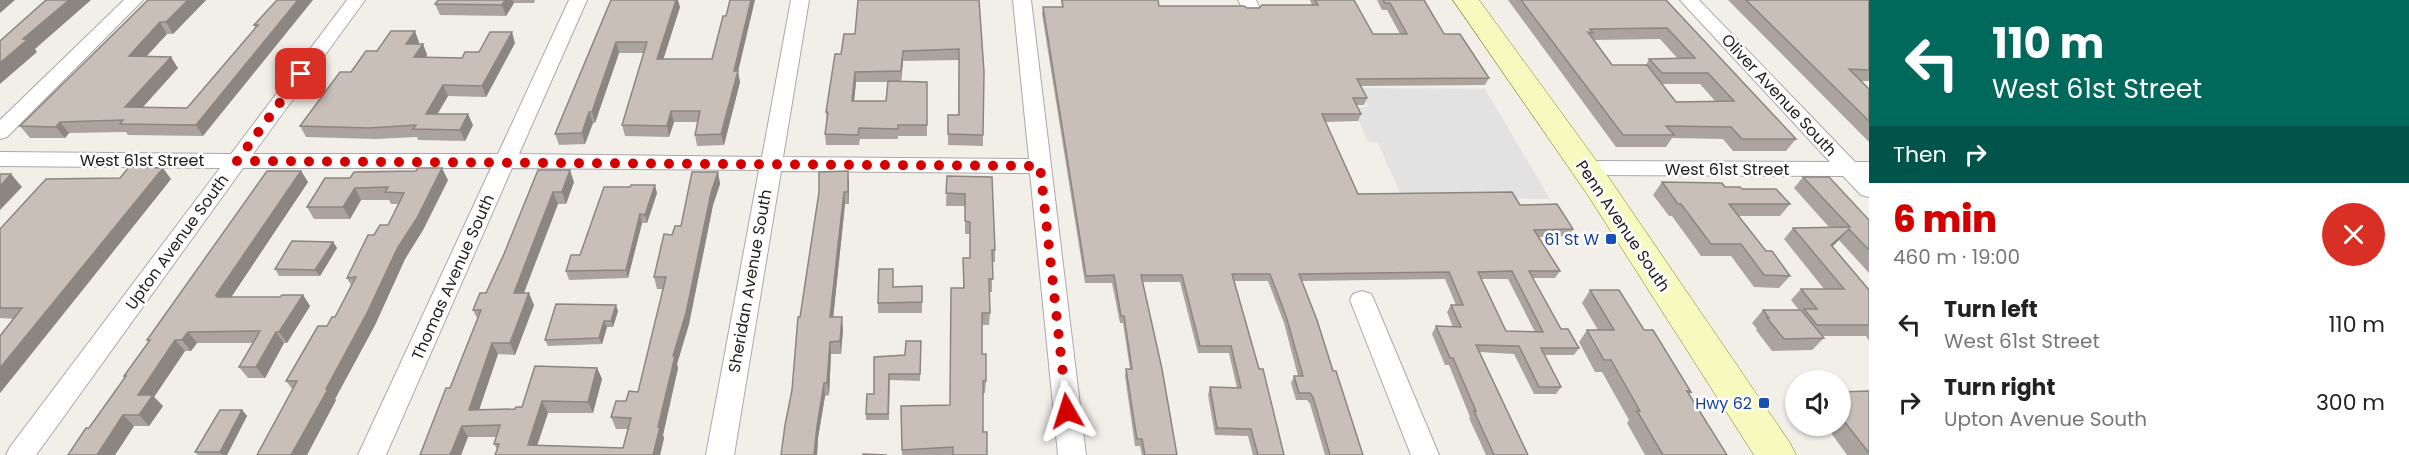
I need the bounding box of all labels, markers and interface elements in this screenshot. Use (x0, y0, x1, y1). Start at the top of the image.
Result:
text: 110 m (1992, 14, 2104, 73)
icon: left (1893, 24, 1971, 102)
street label: Oliver Avenue South (1716, 29, 1842, 161)
pin (275, 48, 326, 99)
icon: arrive (284, 57, 317, 90)
text: West 61st Street (1992, 70, 2202, 107)
icon: right (1959, 138, 1992, 171)
text: Then (1893, 139, 1947, 170)
street label: West 61st Street (80, 149, 204, 172)
street label: Penn Avenue South (1570, 156, 1676, 296)
street label: West 61st Street (1665, 158, 1789, 181)
street label: Upton Avenue South (120, 170, 234, 314)
street label: Sheridan Avenue South (723, 187, 777, 375)
street label: Thomas Avenue South (406, 190, 500, 364)
text: 6 min (1893, 194, 1997, 245)
button: close (2322, 203, 2385, 266)
place label: 61 St W (1544, 228, 1599, 251)
marker: 61 St W (1604, 232, 1618, 246)
text: 460 m · 19:00 (1893, 243, 2020, 271)
text: Turn left (1944, 294, 2038, 325)
icon: left (1893, 308, 1926, 341)
text: 110 m (2329, 309, 2385, 340)
text: West 61st Street (1944, 327, 2100, 355)
map controls (1785, 370, 1851, 436)
button: sound (1785, 370, 1851, 436)
text: Turn right (1944, 372, 2055, 403)
position arrow (1035, 379, 1099, 443)
icon: right (1893, 386, 1926, 419)
text: 300 m (2316, 387, 2385, 418)
place label: Hwy 62 (1695, 392, 1752, 415)
marker: Hwy 62 (1757, 396, 1771, 410)
text: Upton Avenue South (1944, 405, 2147, 433)

